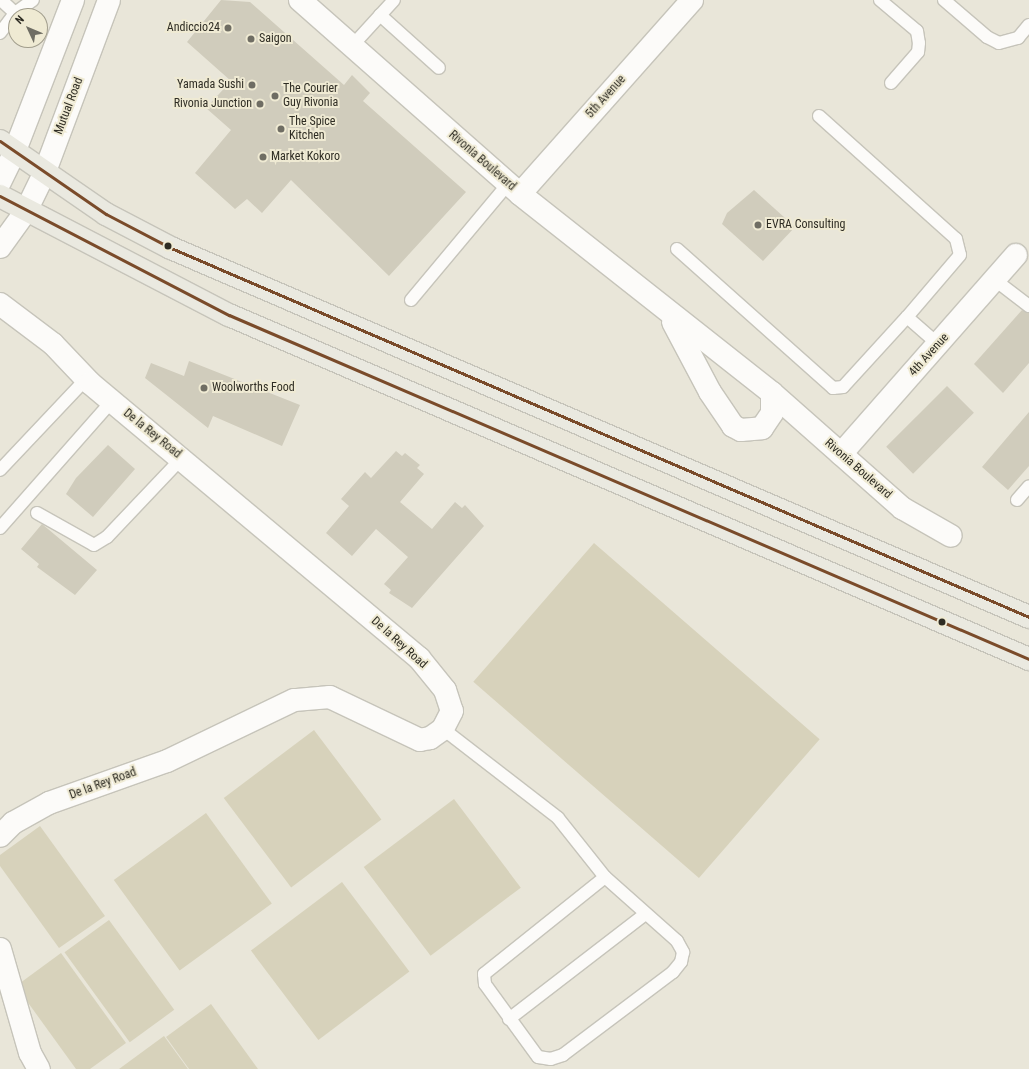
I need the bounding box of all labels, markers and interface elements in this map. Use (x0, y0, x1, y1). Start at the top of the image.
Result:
north arrow (8, 8, 48, 48)
text: N (13, 13, 27, 27)
place label: Andiccio24 (167, 21, 220, 35)
marker: Andiccio24 (223, 23, 233, 33)
place label: Saigon (259, 32, 291, 46)
marker: Saigon (246, 34, 256, 44)
street label: 5th Avenue (583, 73, 629, 121)
street label: Mutual Road (52, 76, 86, 136)
place label: Yamada Sushi (177, 78, 244, 92)
marker: Yamada Sushi (247, 80, 257, 90)
place label: The Courier Guy Rivonia (283, 82, 338, 110)
marker: The Courier Guy Rivonia (270, 91, 280, 101)
place label: Rivonia Junction (174, 97, 252, 111)
marker: Rivonia Junction (255, 99, 265, 109)
place label: The Spice Kitchen (289, 115, 335, 143)
marker: The Spice Kitchen (276, 124, 286, 134)
street label: Rivonia Boulevard (445, 128, 519, 194)
place label: Market Kokoro (271, 150, 340, 164)
marker: Market Kokoro (258, 152, 268, 162)
place label: EVRA Consulting (766, 218, 845, 232)
marker: EVRA Consulting (753, 220, 763, 230)
unlabelled marker (163, 241, 173, 251)
street label: 4th Avenue (906, 331, 952, 379)
place label: Woolworths Food (212, 381, 295, 395)
marker: Woolworths Food (199, 383, 209, 393)
street label: De la Rey Road (120, 406, 184, 462)
street label: Rivonia Boulevard (821, 436, 895, 502)
street label: De la Rey Road (368, 614, 430, 672)
unlabelled marker (937, 617, 947, 627)
street label: De la Rey Road (68, 765, 138, 803)

